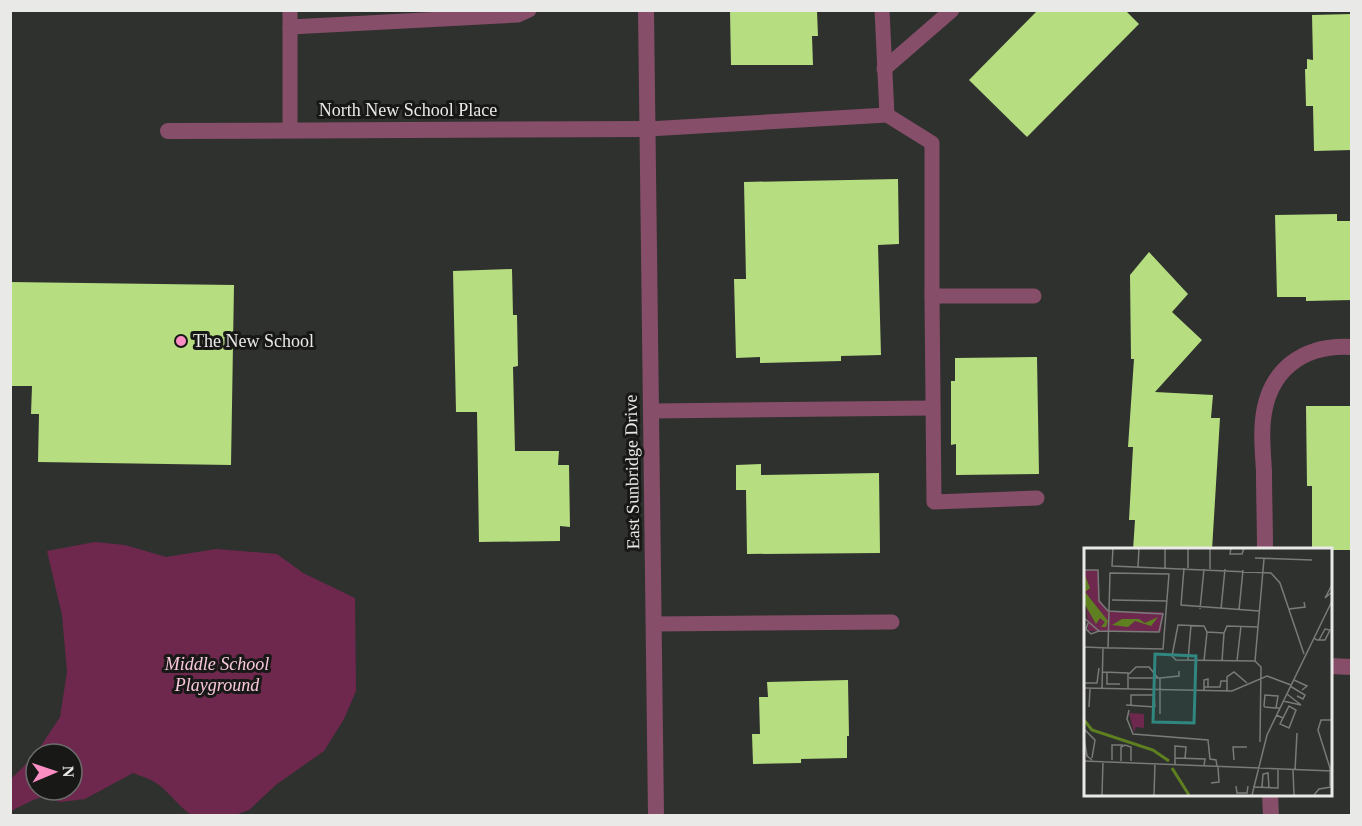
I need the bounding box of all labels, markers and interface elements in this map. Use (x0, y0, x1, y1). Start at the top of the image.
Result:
street label: North New School Place (319, 100, 497, 120)
place label: The New School (193, 331, 314, 351)
marker: The New School (174, 334, 188, 348)
street label: East Sunbridge Drive (621, 394, 643, 550)
inset map (1084, 548, 1332, 796)
park label: Middle School Playground (164, 654, 269, 695)
north arrow (24, 742, 84, 802)
text: N (60, 765, 77, 778)

